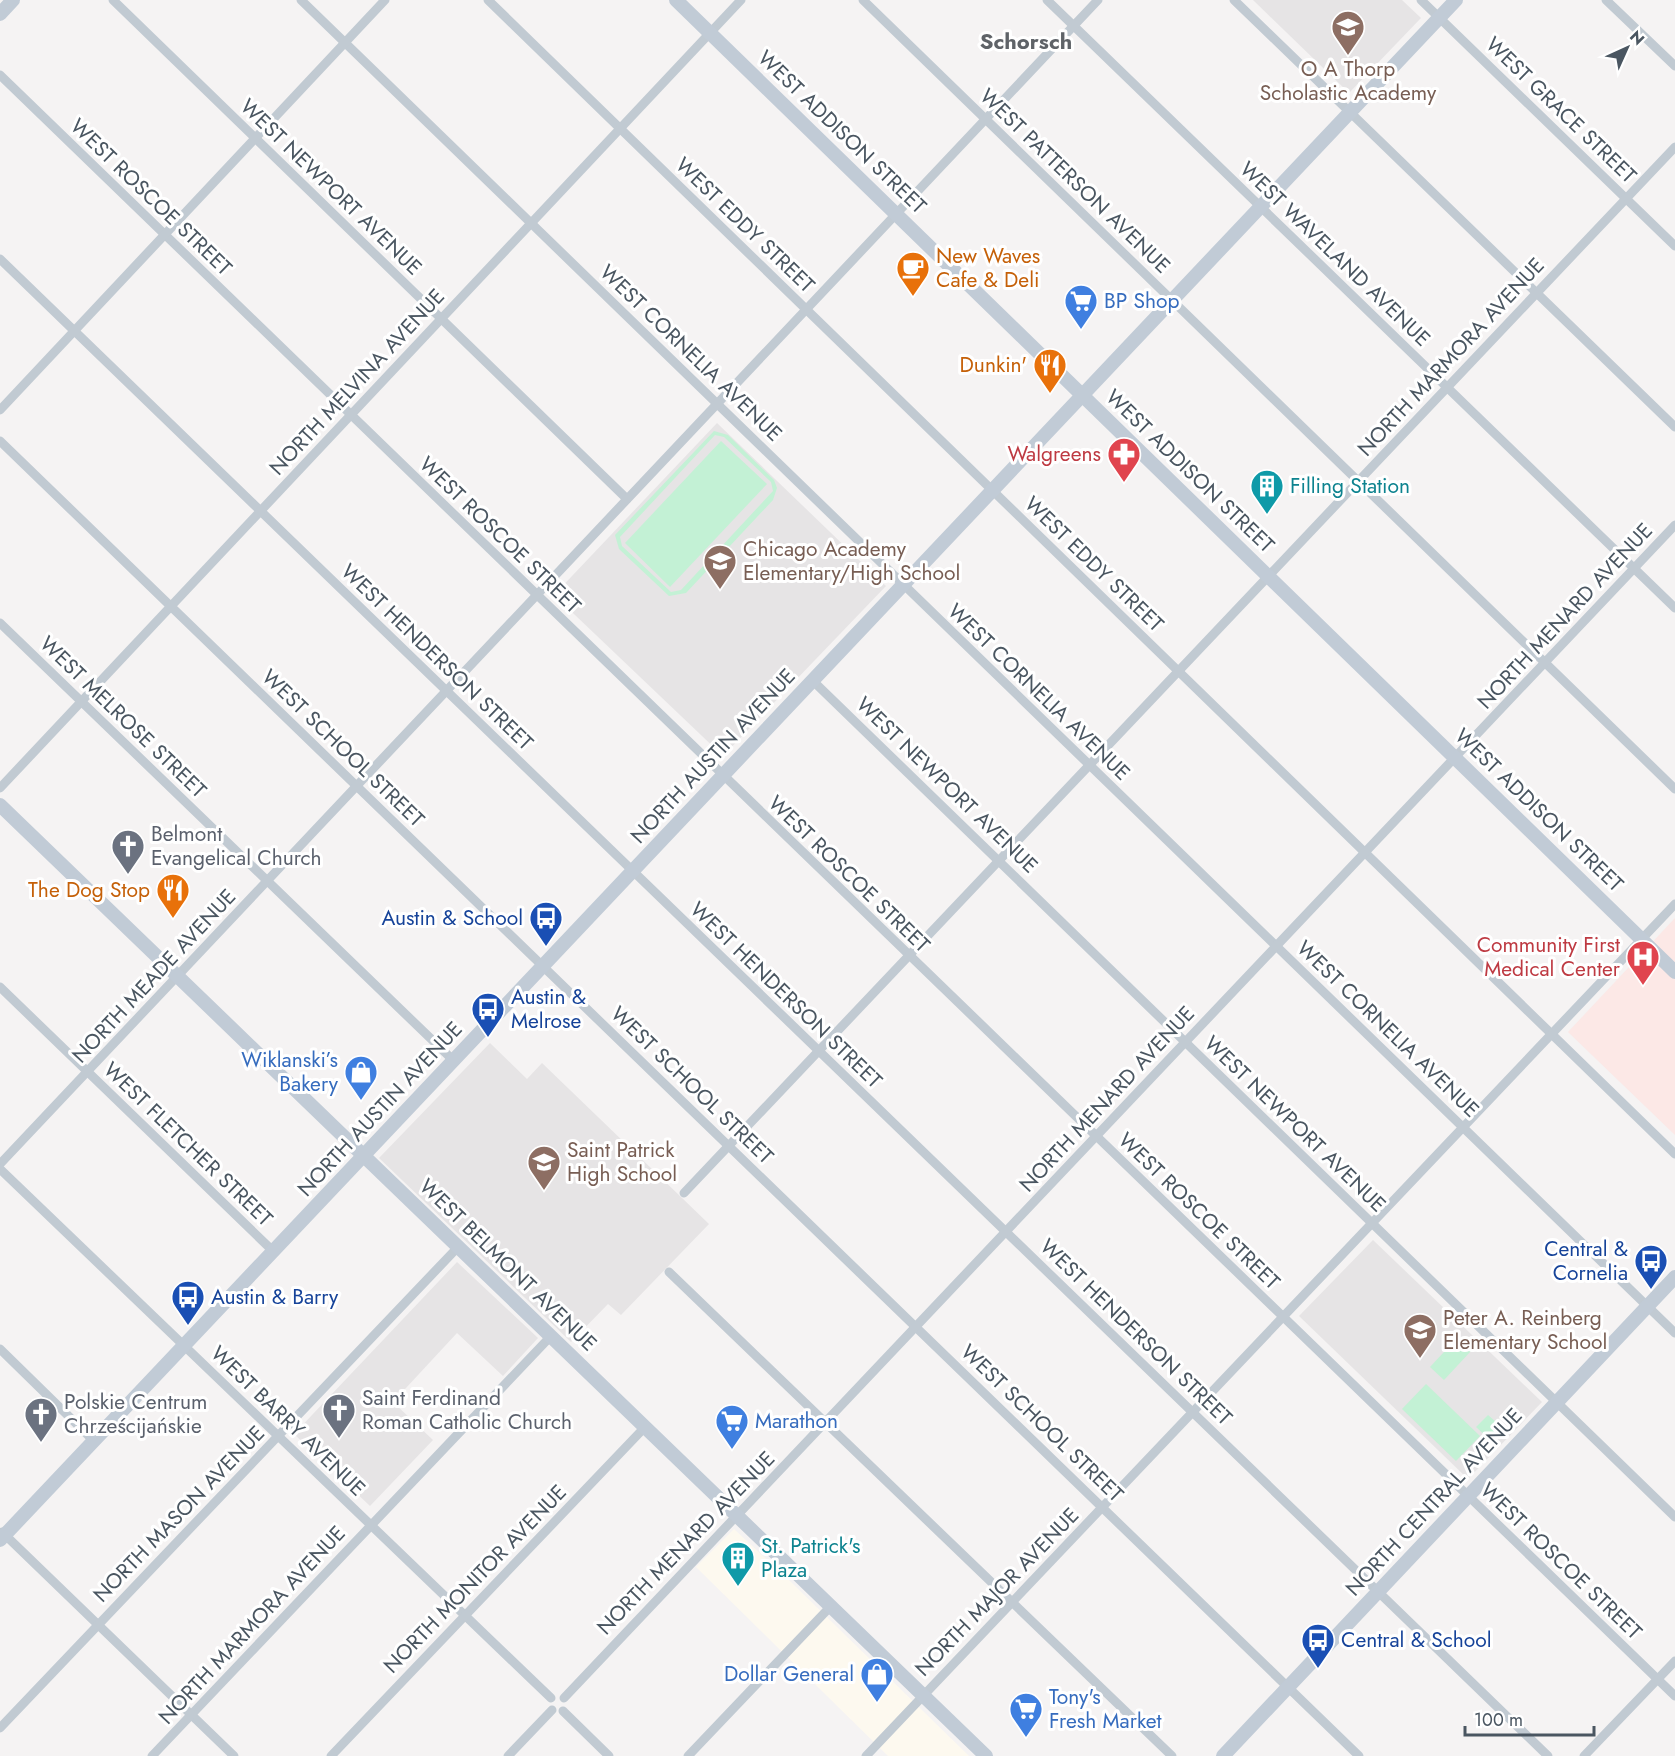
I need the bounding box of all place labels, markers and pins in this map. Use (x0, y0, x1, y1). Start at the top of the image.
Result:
school or university icon: O A Thorp Scholastic Academy (1330, 9, 1366, 56)
place label: O A Thorp Scholastic Academy (1260, 54, 1437, 108)
place label: New Waves Cafe & Deli (936, 241, 1040, 295)
cafe icon: New Waves Cafe & Deli (895, 250, 931, 297)
supermarket icon: BP Shop (1063, 283, 1099, 330)
place label: BP Shop (1104, 286, 1180, 316)
restaurant icon: Dunkin' (1032, 347, 1068, 394)
place label: Dunkin' (960, 350, 1027, 380)
pharmacy icon: Walgreens (1106, 436, 1142, 483)
place label: Walgreens (1007, 439, 1101, 469)
building icon: Filling Station (1249, 468, 1285, 515)
place label: Filling Station (1290, 471, 1410, 501)
place label: Chicago Academy Elementary/High School (743, 534, 960, 588)
school or university icon: Chicago Academy Elementary/High School (702, 543, 738, 590)
place label: Belmont Evangelical Church (151, 819, 322, 873)
church icon: Belmont Evangelical Church (110, 828, 146, 875)
restaurant icon: The Dog Stop (155, 872, 191, 919)
place label: The Dog Stop (28, 875, 150, 905)
bus stop icon: Austin & School (528, 900, 564, 947)
place label: Austin & School (381, 903, 523, 933)
place label: Community First Medical Center (1477, 930, 1621, 984)
hospital icon: Community First Medical Center (1625, 939, 1661, 986)
place label: Austin & Melrose (511, 982, 586, 1036)
bus stop icon: Austin & Melrose (470, 991, 506, 1038)
place label: Wiklanski’s Bakery (241, 1045, 339, 1099)
shop icon: Wiklanski’s Bakery (343, 1054, 379, 1101)
place label: Saint Patrick High School (567, 1135, 677, 1189)
school or university icon: Saint Patrick High School (526, 1144, 562, 1191)
place label: Central & Cornelia (1544, 1234, 1628, 1288)
bus stop icon: Central & Cornelia (1633, 1243, 1669, 1290)
bus stop icon: Austin & Barry (170, 1279, 206, 1326)
place label: Austin & Barry (211, 1282, 339, 1312)
place label: Peter A. Reinberg Elementary School (1443, 1303, 1607, 1357)
school or university icon: Peter A. Reinberg Elementary School (1402, 1312, 1438, 1359)
place label: Saint Ferdinand Roman Catholic Church (362, 1383, 572, 1437)
place label: Polskie Centrum Chrześcijańskie (64, 1387, 207, 1441)
church icon: Saint Ferdinand Roman Catholic Church (321, 1392, 357, 1439)
church icon: Polskie Centrum Chrześcijańskie (23, 1396, 59, 1443)
supermarket icon: Marathon (714, 1403, 750, 1450)
place label: Marathon (755, 1406, 838, 1436)
place label: St. Patrick's Plaza (761, 1531, 860, 1585)
building icon: St. Patrick's Plaza (720, 1540, 756, 1587)
bus stop icon: Central & School (1300, 1622, 1336, 1669)
place label: Central & School (1341, 1625, 1492, 1655)
shop icon: Dollar General (859, 1656, 895, 1703)
place label: Dollar General (724, 1659, 854, 1689)
place label: Tony's Fresh Market (1049, 1682, 1162, 1736)
supermarket icon: Tony's Fresh Market (1008, 1691, 1044, 1738)

